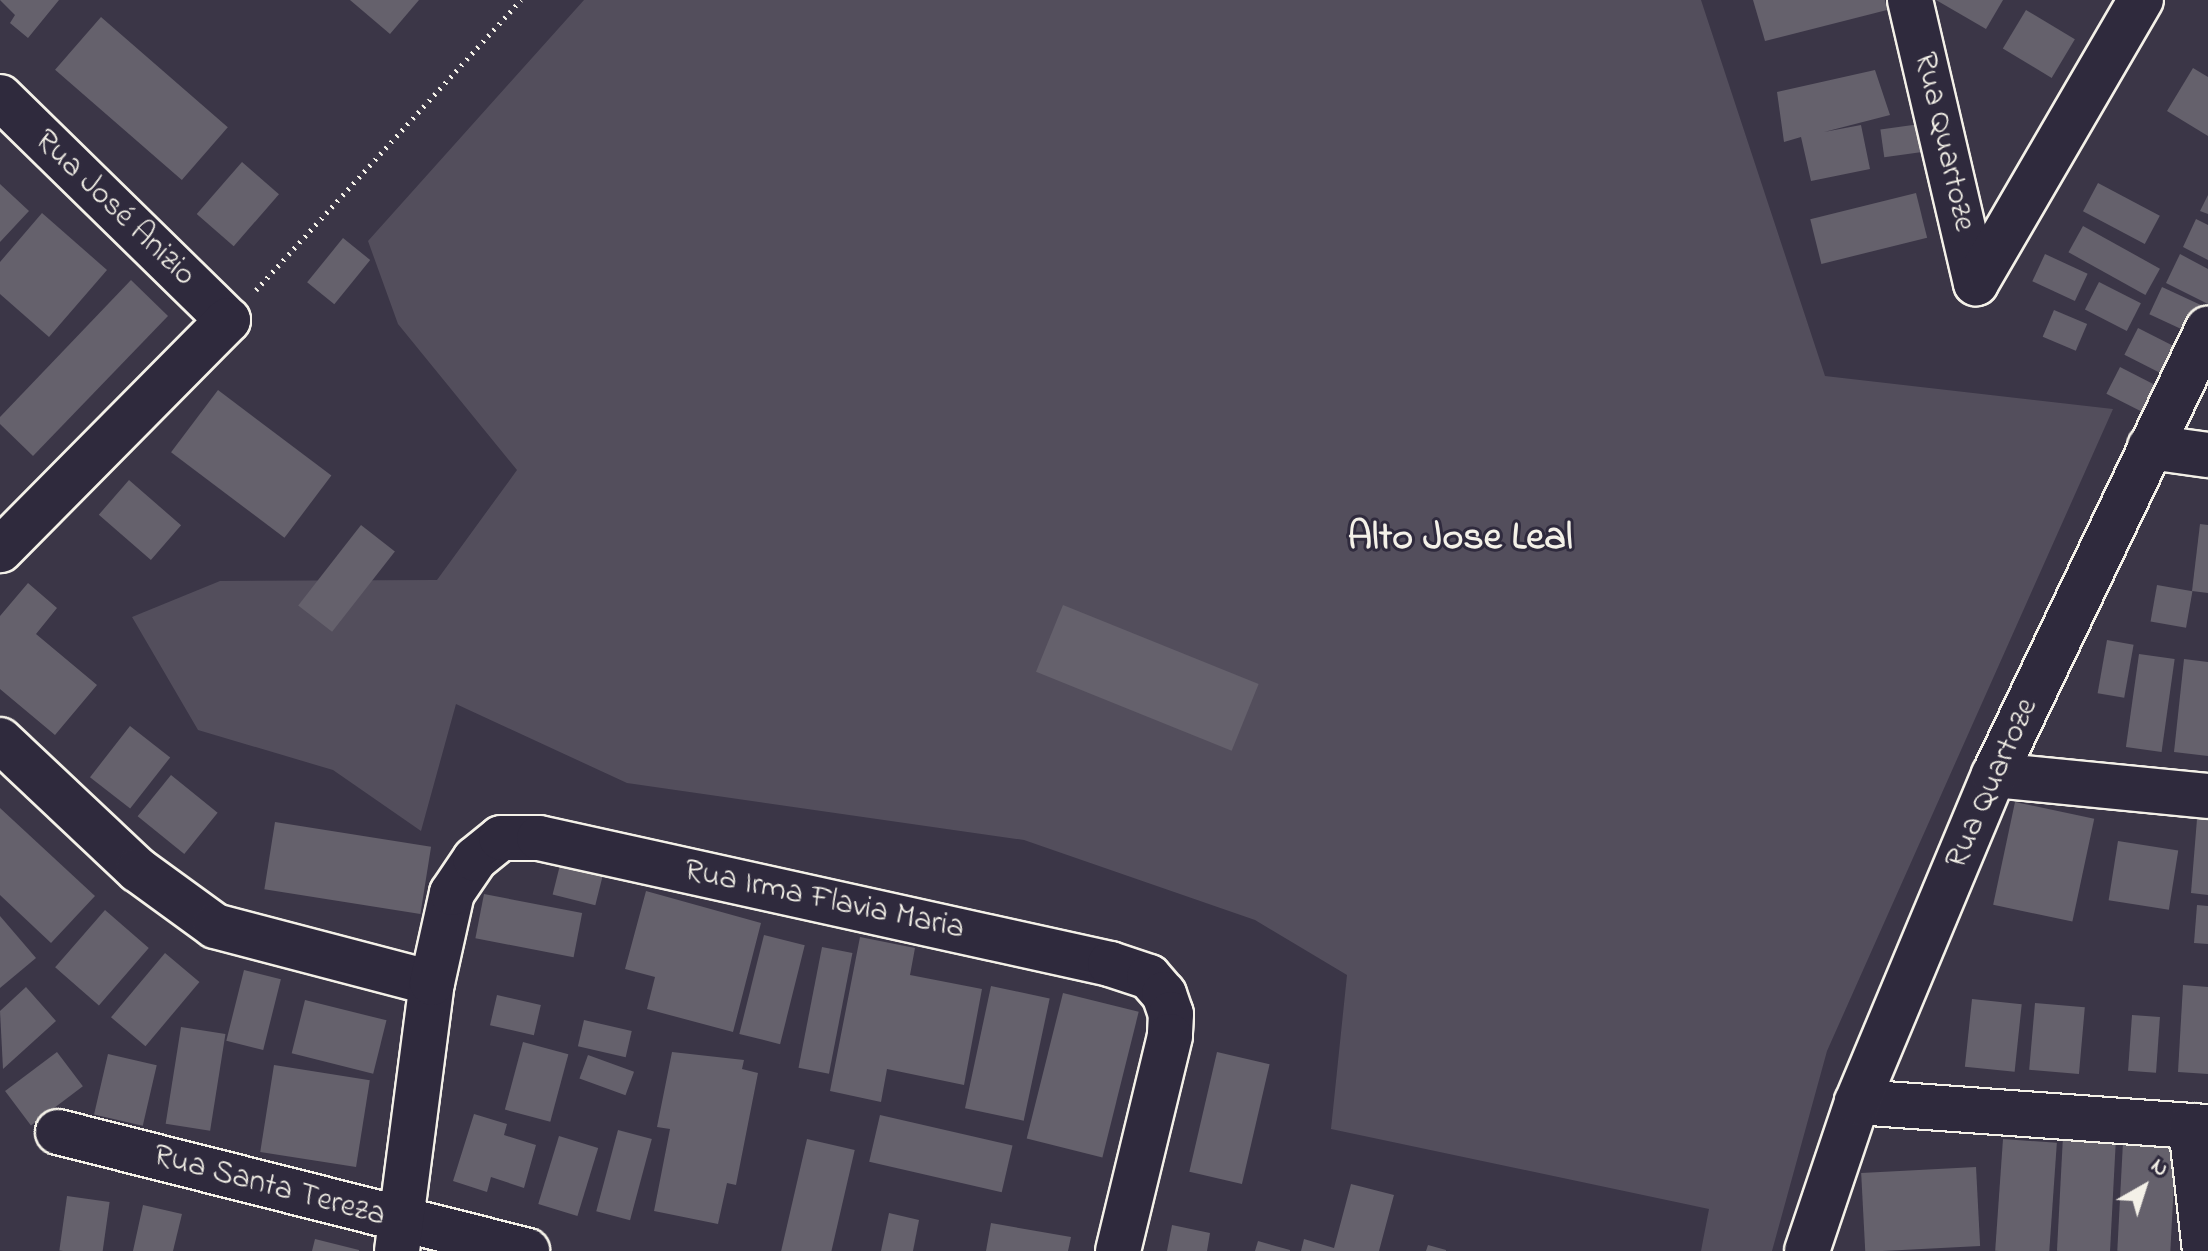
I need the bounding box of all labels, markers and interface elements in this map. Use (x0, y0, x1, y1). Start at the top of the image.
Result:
street label: Rua Quartoze (1904, 49, 1982, 235)
street label: Rua José Anizio (25, 123, 203, 295)
district label: Alto Jose Leal (1347, 515, 1573, 563)
street label: Rua Quartoze (1938, 693, 2048, 875)
street label: Rua Irma Flavia Maria (681, 853, 967, 949)
street label: Rua Santa Tereza (149, 1138, 389, 1236)
north arrow (2104, 1147, 2184, 1227)
text: N (2143, 1151, 2175, 1185)

